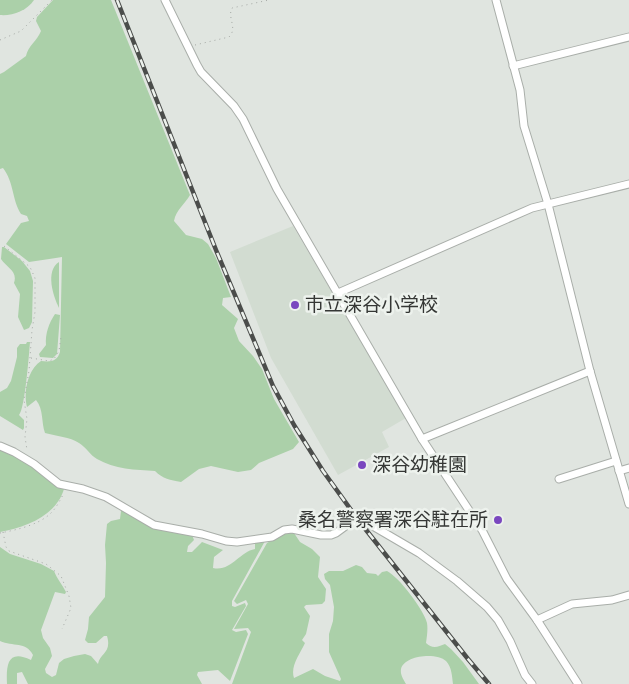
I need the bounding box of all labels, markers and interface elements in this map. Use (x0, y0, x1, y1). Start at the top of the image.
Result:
place label: 市立深谷小学校 (305, 293, 438, 317)
marker: 市立深谷小学校 (289, 299, 301, 311)
place label: 深谷幼稚園 (372, 453, 467, 477)
marker: 深谷幼稚園 (356, 459, 368, 471)
place label: 桑名警察署深谷駐在所 (298, 508, 488, 532)
marker: 桑名警察署深谷駐在所 (492, 514, 504, 526)

